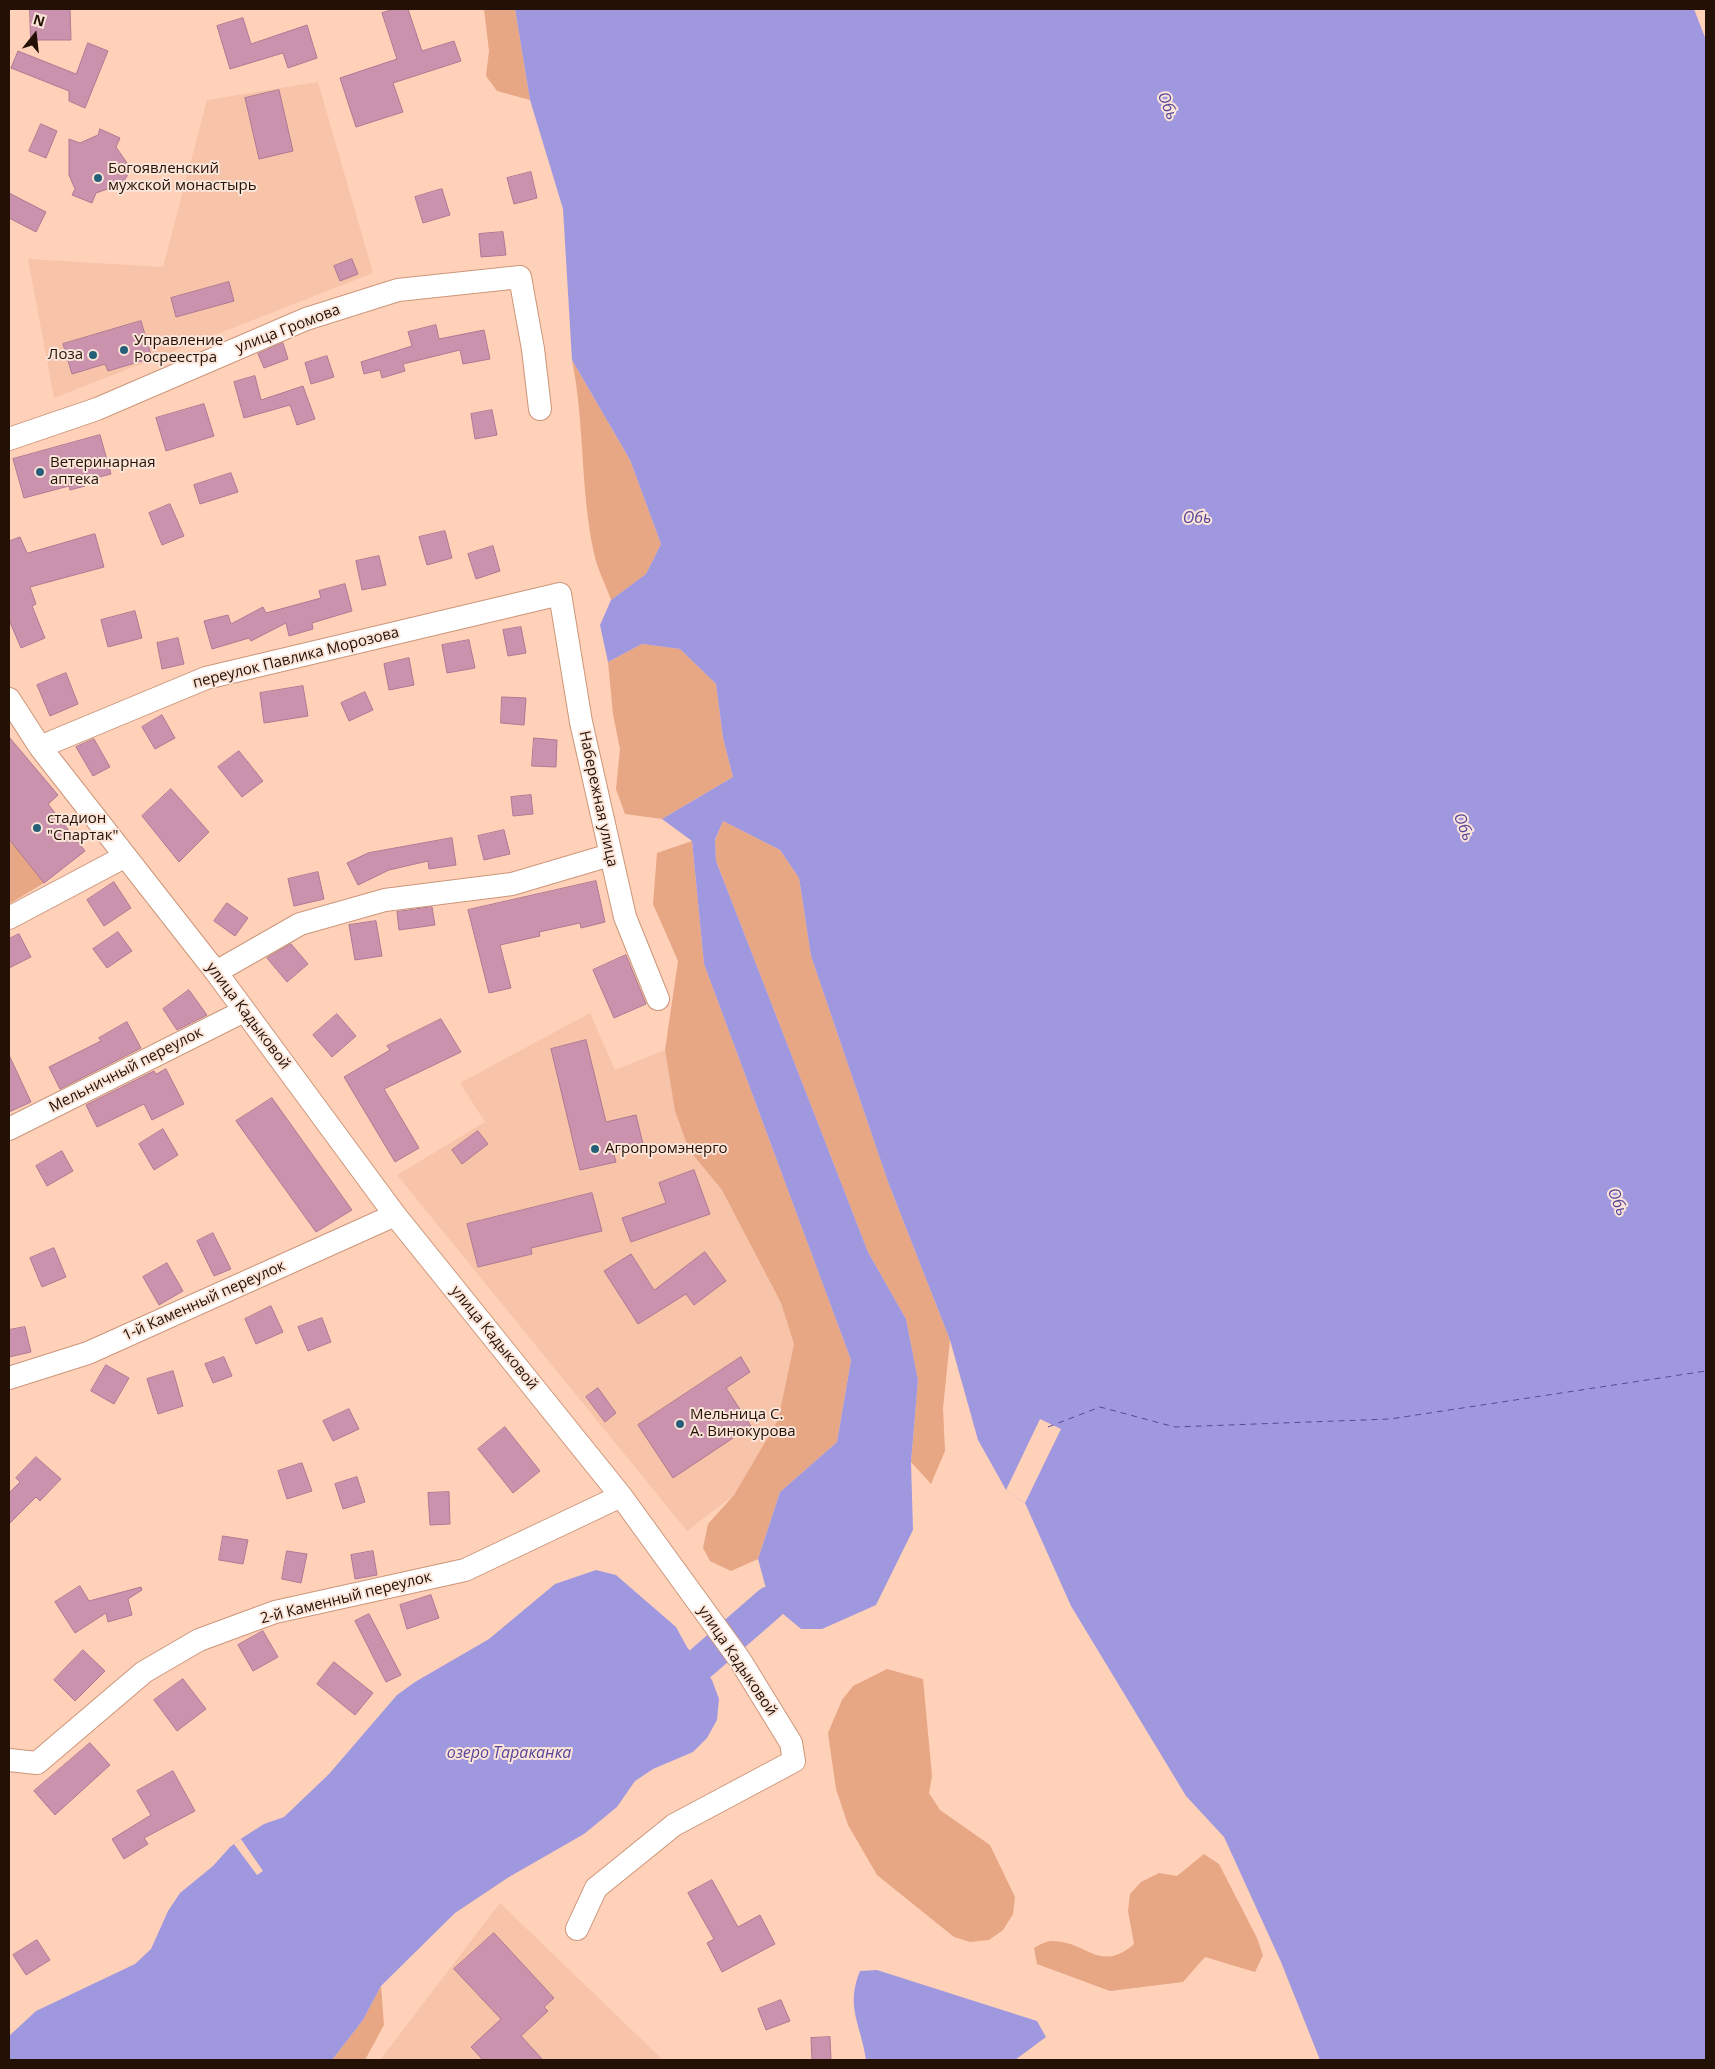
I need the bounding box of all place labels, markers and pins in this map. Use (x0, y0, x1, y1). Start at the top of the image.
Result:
place label: Богоявленский мужской монастырь (108, 160, 257, 195)
marker: Богоявленский мужской монастырь (92, 172, 104, 184)
place label: Управление Росреестра (134, 332, 223, 367)
marker: Управление Росреестра (118, 344, 130, 356)
place label: Лоза (48, 346, 83, 364)
marker: Лоза (87, 349, 99, 361)
place label: Ветеринарная аптека (50, 454, 155, 489)
marker: Ветеринарная аптека (34, 466, 46, 478)
place label: стадион "Спартак" (47, 810, 118, 845)
marker: стадион "Спартак" (31, 822, 43, 834)
place label: Агропромэнерго (605, 1140, 728, 1158)
marker: Агропромэнерго (589, 1143, 601, 1155)
place label: Мельница С. А. Винокурова (690, 1406, 795, 1441)
marker: Мельница С. А. Винокурова (674, 1418, 686, 1430)

